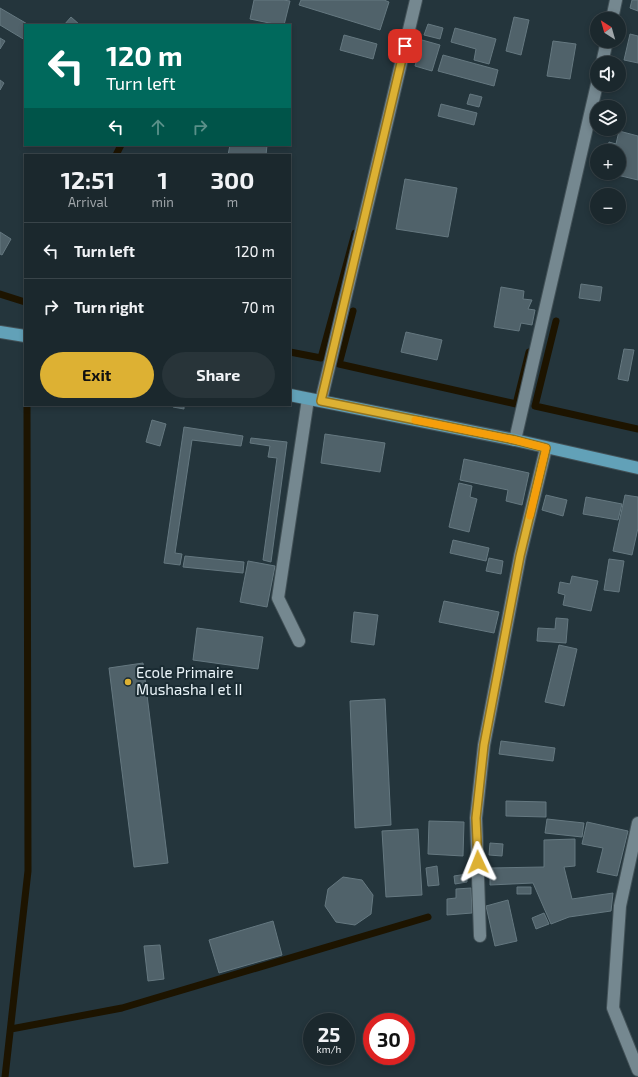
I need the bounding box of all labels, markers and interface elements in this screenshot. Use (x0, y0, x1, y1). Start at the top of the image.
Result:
north arrow (590, 12, 626, 48)
map controls (590, 12, 626, 224)
pin (388, 29, 422, 63)
icon: arrive (394, 35, 416, 57)
text: 120 m (106, 38, 183, 72)
icon: left (40, 40, 92, 92)
button: sound (590, 56, 626, 92)
text: Turn left (106, 72, 176, 94)
button: layers (590, 100, 626, 136)
icon: left (105, 116, 127, 138)
icon: ahead (147, 116, 169, 138)
icon: right (189, 116, 211, 138)
button: + (590, 144, 626, 180)
text: 12:51 (61, 165, 115, 194)
text: 1 (157, 165, 168, 194)
text: 300 (210, 165, 254, 194)
button: − (590, 188, 626, 224)
text: Arrival (68, 194, 108, 210)
text: min (152, 194, 174, 210)
text: m (227, 194, 238, 210)
icon: left (40, 240, 62, 262)
text: Turn left (74, 242, 135, 260)
text: 120 m (235, 242, 275, 260)
icon: right (40, 296, 62, 318)
text: Turn right (74, 298, 144, 316)
text: 70 m (242, 298, 275, 316)
button: Exit (40, 352, 154, 398)
button: Share (162, 352, 275, 398)
place label: Ecole Primaire Mushasha I et II (136, 663, 242, 698)
marker: Ecole Primaire Mushasha I et II (123, 677, 133, 687)
position arrow (457, 841, 499, 883)
speed limit sign: 30 (363, 1013, 415, 1065)
text: 25 (318, 1022, 340, 1046)
text: km/h (317, 1043, 341, 1055)

